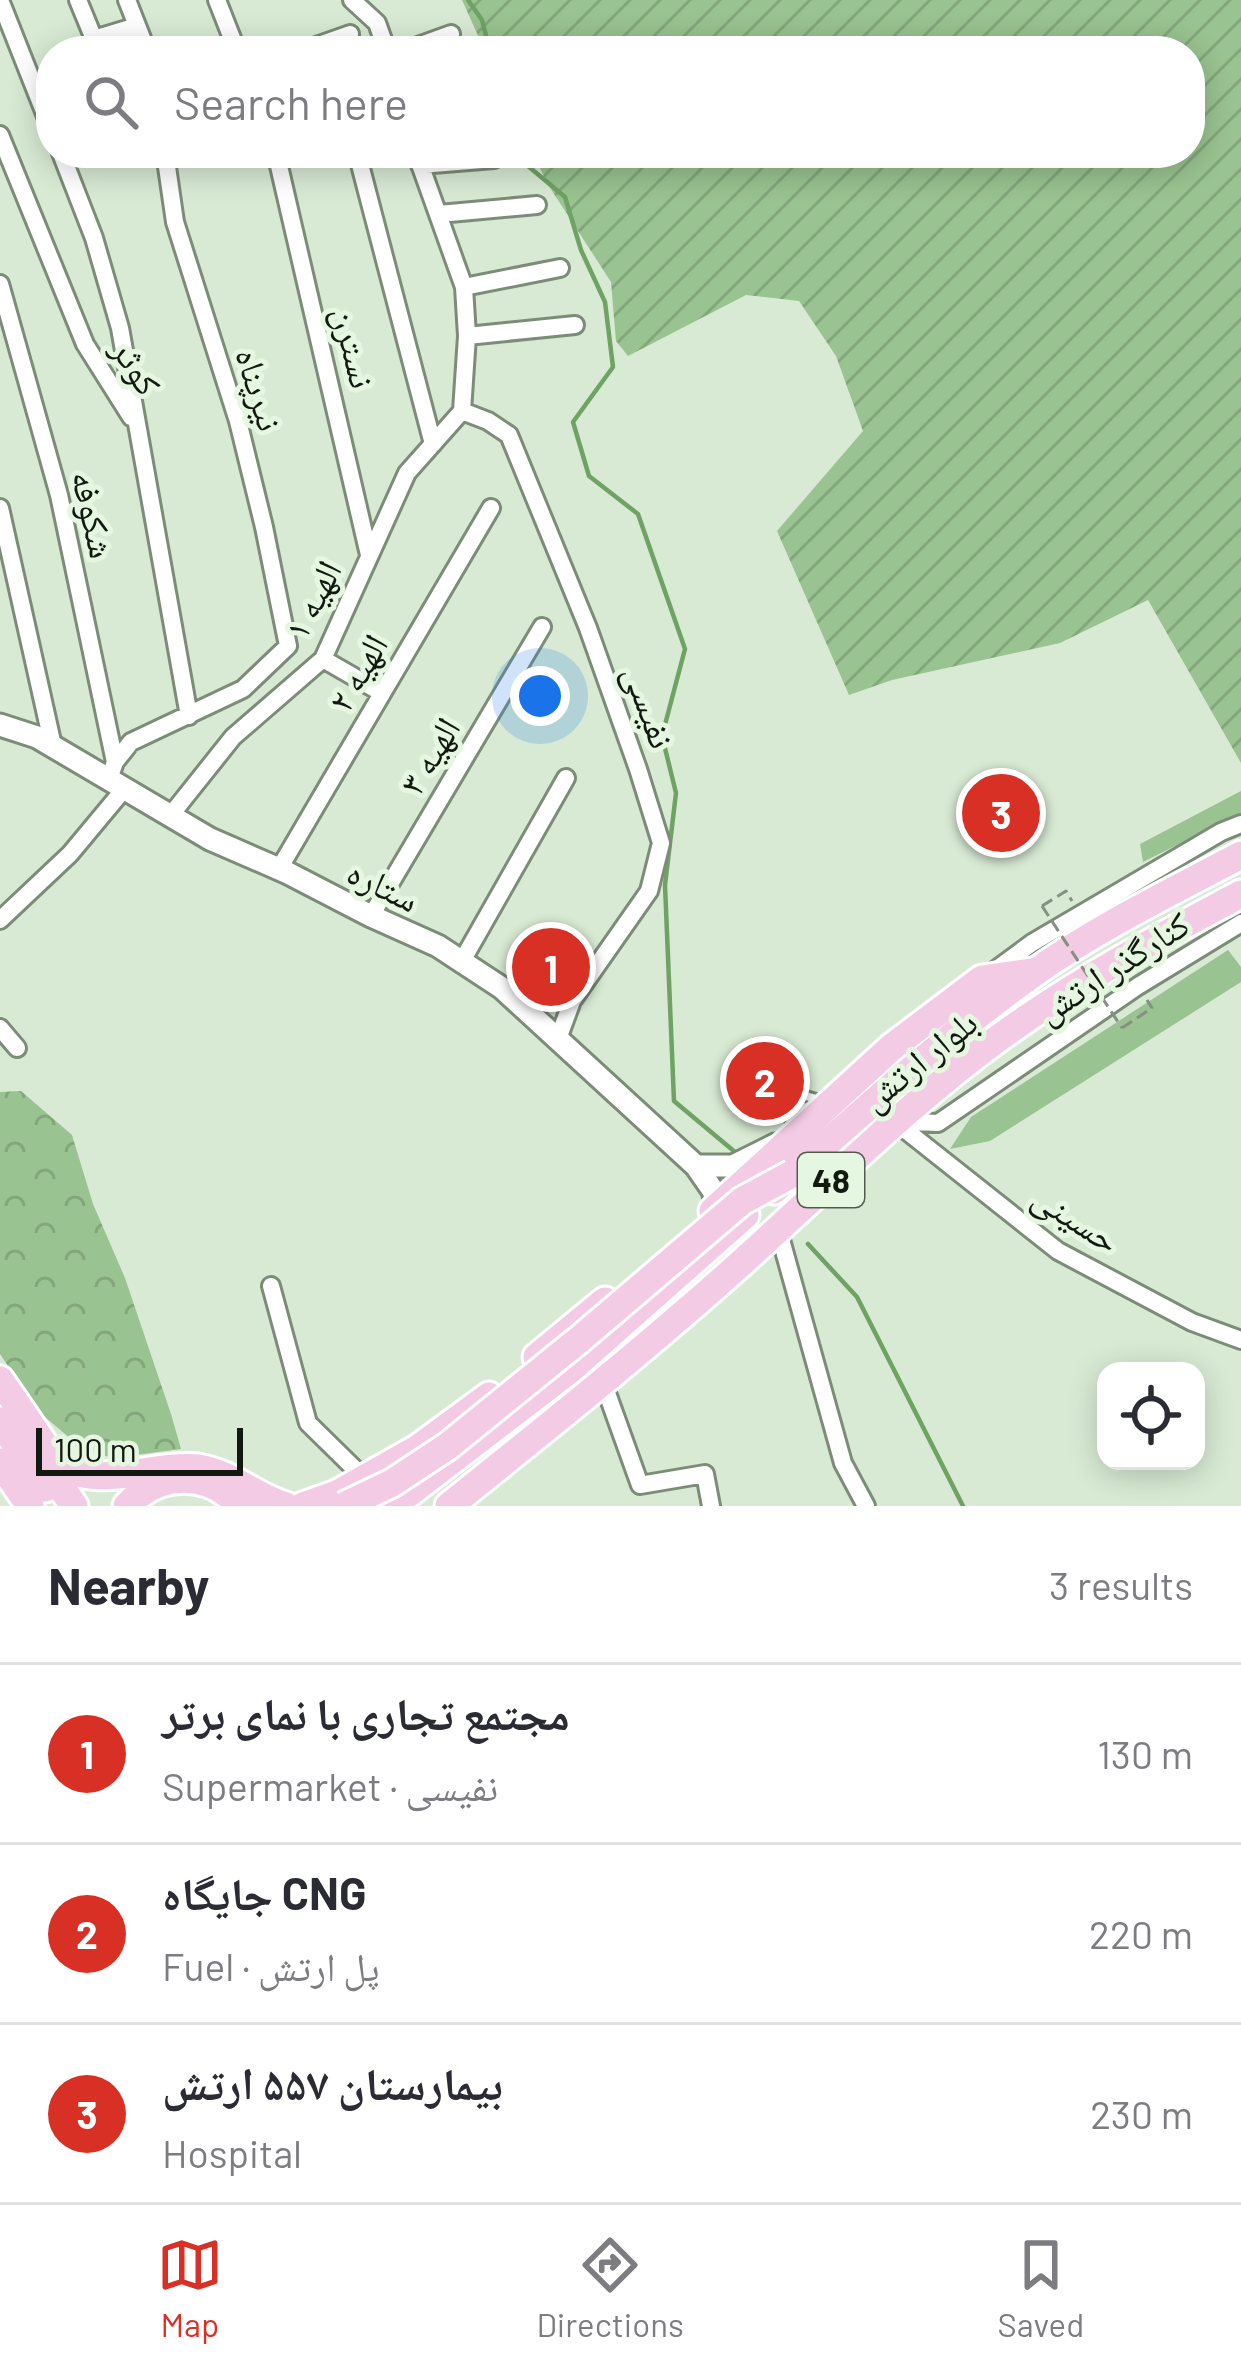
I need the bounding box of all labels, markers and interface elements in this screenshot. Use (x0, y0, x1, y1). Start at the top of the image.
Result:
search box (36, 36, 1205, 168)
icon: search (78, 69, 144, 135)
text: Search here (174, 75, 408, 129)
street label: نسترن (324, 302, 386, 392)
street label: کوثر (104, 329, 172, 402)
street label: نیرپناه (226, 343, 294, 436)
street label: شکوفه (64, 466, 126, 562)
street label: الهیه ۱ (273, 552, 350, 646)
street label: الهیه ۲ (317, 626, 396, 719)
street label: نفیسی (614, 659, 686, 754)
your location (510, 666, 570, 726)
street label: الهیه ۳ (388, 709, 469, 802)
pin: 3 (962, 768, 1040, 858)
street label: ستاره (341, 848, 427, 920)
street label: کنارگذر ارتش (1028, 901, 1197, 1033)
pin: 1 (512, 922, 590, 1012)
street label: بلوار ارتش (851, 999, 986, 1120)
pin: 2 (726, 1036, 804, 1126)
road number: 48 (798, 1153, 864, 1207)
street label: حسینی (1024, 1173, 1129, 1263)
map controls (1097, 1362, 1205, 1470)
button: locate (1097, 1362, 1205, 1470)
scale bar (36, 1422, 243, 1475)
text: 100 m (54, 1429, 137, 1469)
text: Nearby (48, 1554, 209, 1615)
text: 3 results (1049, 1561, 1193, 1608)
text: مجتمع تجاری با نمای برتر (162, 1685, 570, 1739)
text: 1 (80, 1730, 94, 1777)
text: 130 m (1097, 1730, 1193, 1777)
text: Supermarket · نفیسی (162, 1762, 498, 1809)
text: جایگاه CNG (162, 1865, 367, 1919)
text: 2 (76, 1910, 98, 1957)
text: 220 m (1089, 1910, 1193, 1957)
text: Fuel · پل ارتش (162, 1942, 380, 1989)
text: بیمارستان ۵۵۷ ارتش (162, 2055, 503, 2109)
text: 3 (76, 2090, 98, 2137)
text: 230 m (1090, 2090, 1193, 2137)
text: Hospital (162, 2129, 302, 2176)
tab: Map (157, 2232, 223, 2344)
tab: Directions (536, 2232, 684, 2344)
tab: Saved (998, 2232, 1084, 2344)

